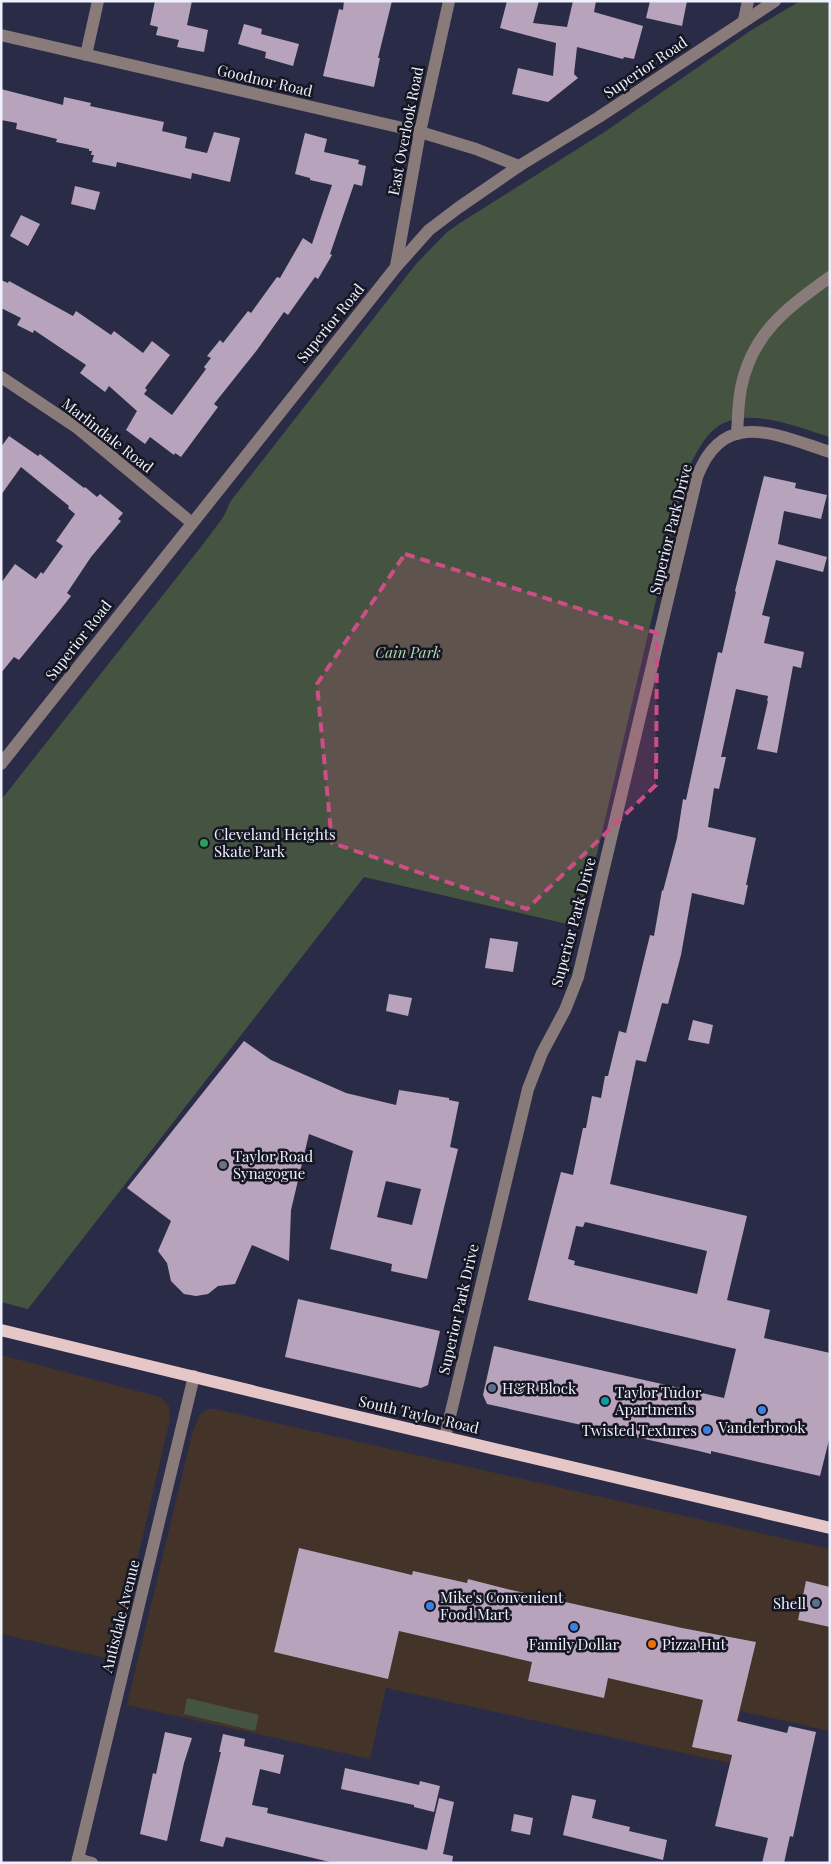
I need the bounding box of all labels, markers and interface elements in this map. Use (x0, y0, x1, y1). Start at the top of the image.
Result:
street label: Superior Road (599, 32, 691, 102)
street label: Goodnor Road (215, 59, 315, 101)
street label: East Overlook Road (383, 65, 427, 197)
street label: Superior Road (292, 279, 368, 367)
street label: Marlindale Road (58, 393, 158, 477)
street label: Superior Park Drive (644, 462, 696, 596)
street label: Superior Road (40, 596, 116, 684)
park label: Cain Park (375, 642, 441, 662)
place label: Cleveland Heights Skate Park (214, 824, 336, 861)
marker: Cleveland Heights Skate Park (198, 837, 210, 849)
street label: Superior Park Drive (546, 855, 600, 989)
place label: Taylor Road Synagogue (233, 1146, 314, 1183)
marker: Taylor Road Synagogue (217, 1159, 229, 1171)
street label: Superior Park Drive (433, 1242, 483, 1376)
place label: H&R Block (502, 1378, 577, 1398)
marker: H&R Block (486, 1382, 498, 1394)
place label: Taylor Tudor Apartments (614, 1382, 702, 1419)
street label: South Taylor Road (357, 1390, 481, 1438)
marker: Taylor Tudor Apartments (599, 1395, 611, 1407)
marker: Vanderbrook (756, 1404, 768, 1416)
place label: Vanderbrook (717, 1417, 806, 1437)
place label: Twisted Textures (582, 1420, 697, 1440)
marker: Twisted Textures (701, 1424, 713, 1436)
street label: Antisdale Avenue (96, 1558, 144, 1675)
place label: Mike's Convenient Food Mart (440, 1587, 564, 1624)
place label: Shell (773, 1593, 806, 1613)
marker: Shell (810, 1597, 822, 1609)
marker: Mike's Convenient Food Mart (424, 1600, 436, 1612)
marker: Family Dollar (568, 1621, 580, 1633)
place label: Family Dollar (529, 1634, 619, 1654)
place label: Pizza Hut (662, 1634, 726, 1654)
marker: Pizza Hut (646, 1638, 658, 1650)

